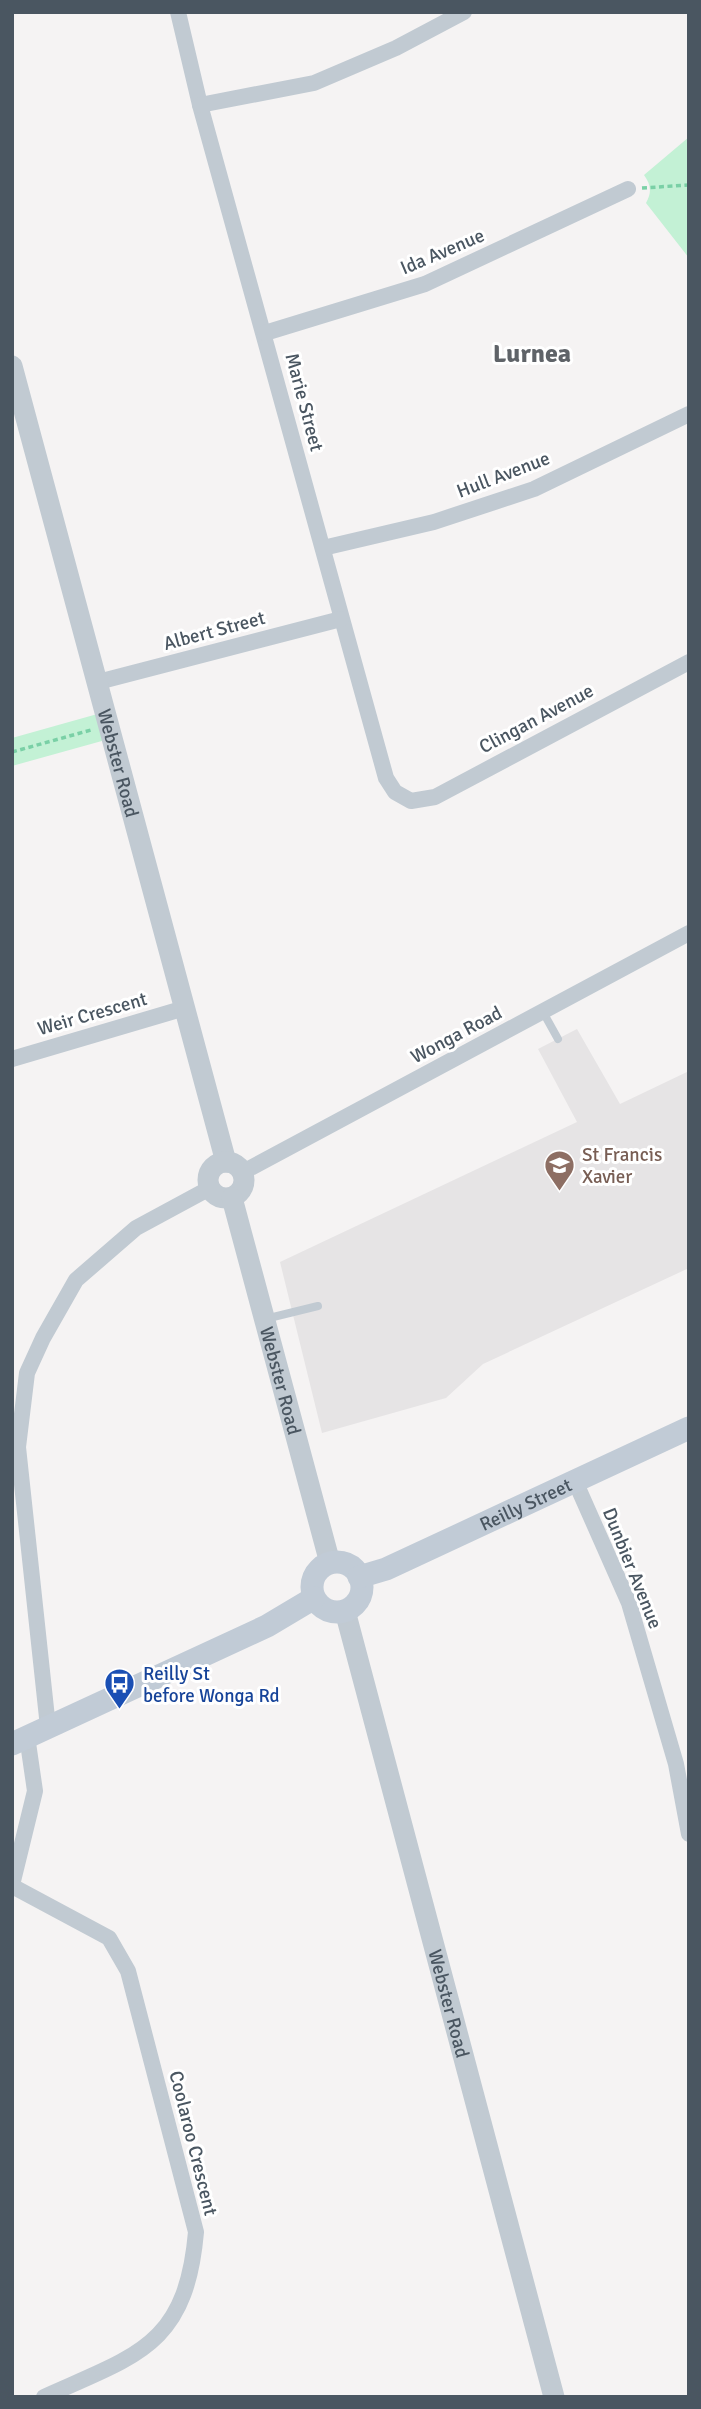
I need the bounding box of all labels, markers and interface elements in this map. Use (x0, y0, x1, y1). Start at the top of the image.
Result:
street label: Ida Avenue (397, 224, 488, 280)
district label: Lurnea (493, 338, 571, 370)
street label: Marie Street (279, 351, 329, 454)
street label: Hull Avenue (453, 446, 553, 504)
street label: Albert Street (161, 606, 268, 656)
street label: Clingan Avenue (475, 679, 598, 759)
street label: Webster Road (92, 706, 144, 820)
street label: Weir Crescent (35, 987, 150, 1041)
street label: Wonga Road (407, 1001, 506, 1069)
place label: St Francis Xavier (582, 1143, 662, 1189)
school or university icon: St Francis Xavier (542, 1148, 576, 1192)
street label: Webster Road (254, 1324, 306, 1438)
street label: Reilly Street (476, 1473, 576, 1537)
street label: Dunbier Avenue (597, 1504, 667, 1632)
place label: Reilly St before Wonga Rd (143, 1662, 280, 1708)
bus stop icon: Reilly St before Wonga Rd (103, 1667, 137, 1711)
street label: Webster Road (422, 1947, 474, 2060)
street label: Coolaroo Crescent (163, 2068, 223, 2218)

